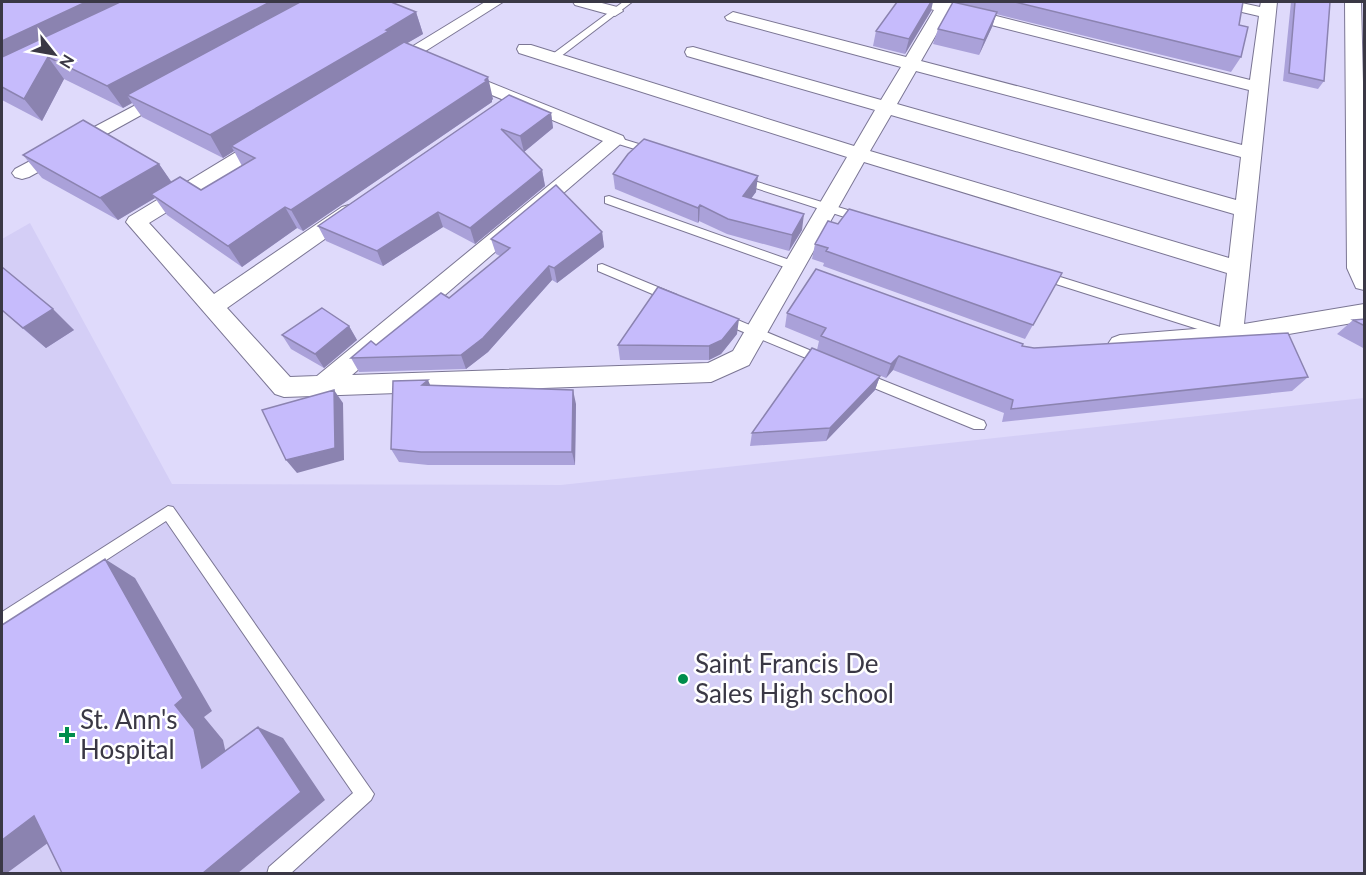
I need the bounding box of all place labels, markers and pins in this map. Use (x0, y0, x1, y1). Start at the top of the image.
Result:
place label: Saint Francis De Sales High school (695, 647, 894, 709)
marker: Saint Francis De Sales High school (676, 672, 690, 686)
place label: St. Ann's Hospital (80, 703, 177, 765)
marker: St. Ann's Hospital (58, 726, 76, 744)

